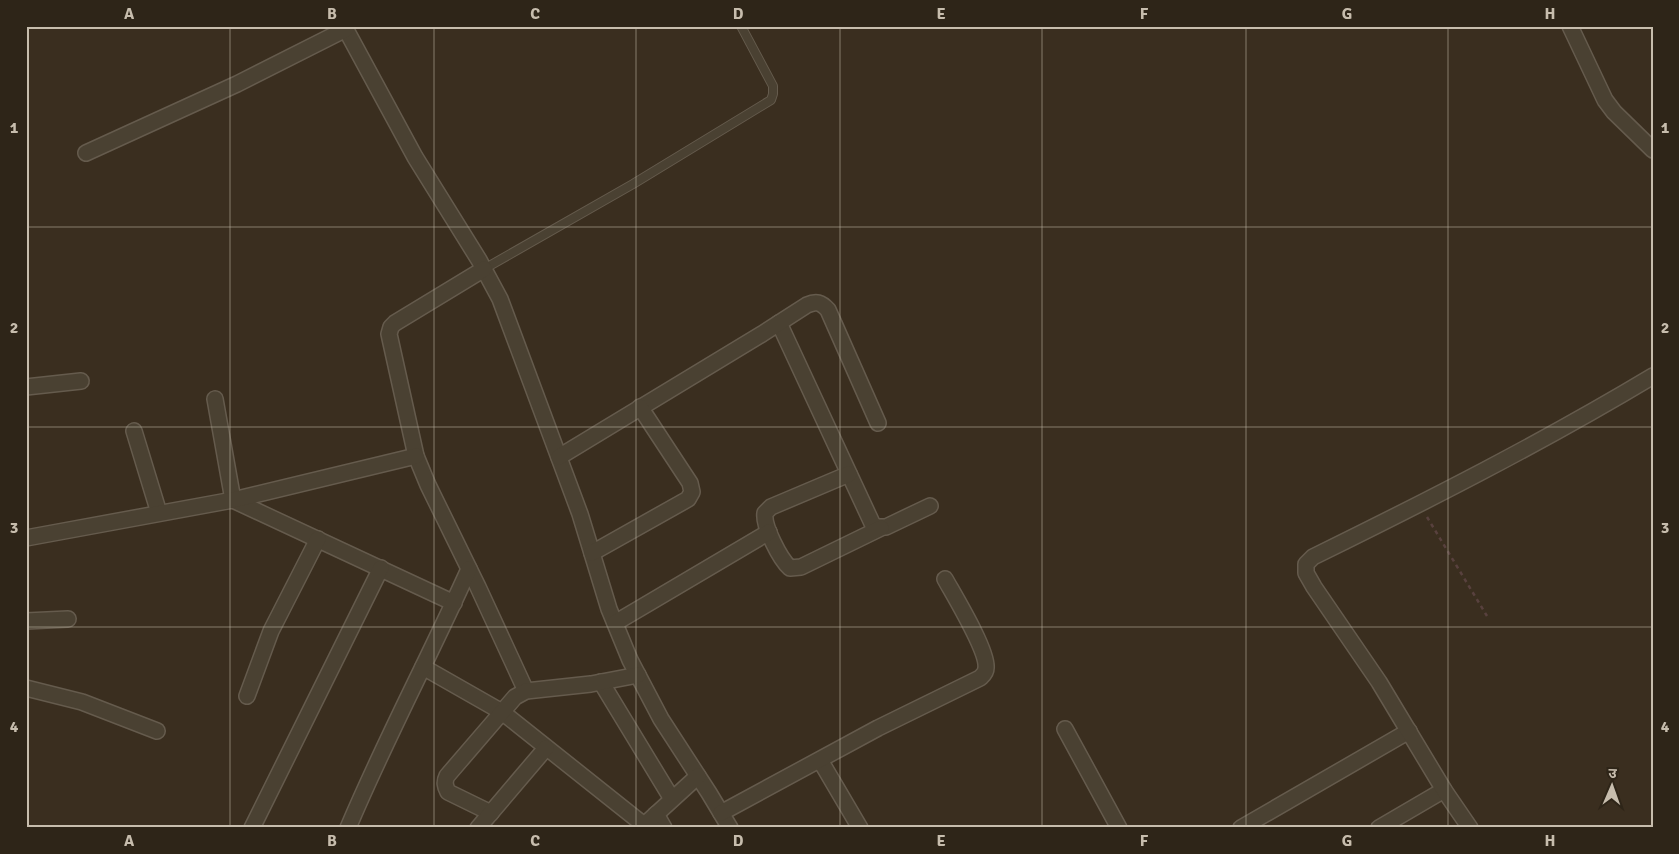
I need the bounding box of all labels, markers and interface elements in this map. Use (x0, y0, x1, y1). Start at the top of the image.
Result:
text: A (124, 4, 135, 24)
text: B (327, 4, 337, 24)
text: C (530, 4, 540, 24)
text: D (733, 4, 744, 24)
text: E (936, 4, 946, 24)
text: F (1140, 4, 1149, 24)
text: G (1342, 4, 1352, 24)
text: H (1545, 4, 1555, 24)
text: 1 (10, 118, 19, 138)
text: 1 (1661, 118, 1670, 138)
text: 2 (10, 318, 18, 338)
text: 2 (1661, 318, 1669, 338)
text: 3 (10, 518, 18, 538)
text: 3 (1661, 518, 1669, 538)
text: 4 (10, 717, 19, 737)
text: 4 (1661, 717, 1670, 737)
north arrow (1586, 762, 1636, 812)
text: उ (1608, 765, 1618, 782)
text: A (124, 831, 135, 851)
text: B (327, 831, 337, 851)
text: C (530, 831, 540, 851)
text: D (733, 831, 744, 851)
text: E (936, 831, 946, 851)
text: F (1140, 831, 1149, 851)
text: G (1342, 831, 1352, 851)
text: H (1545, 831, 1555, 851)

